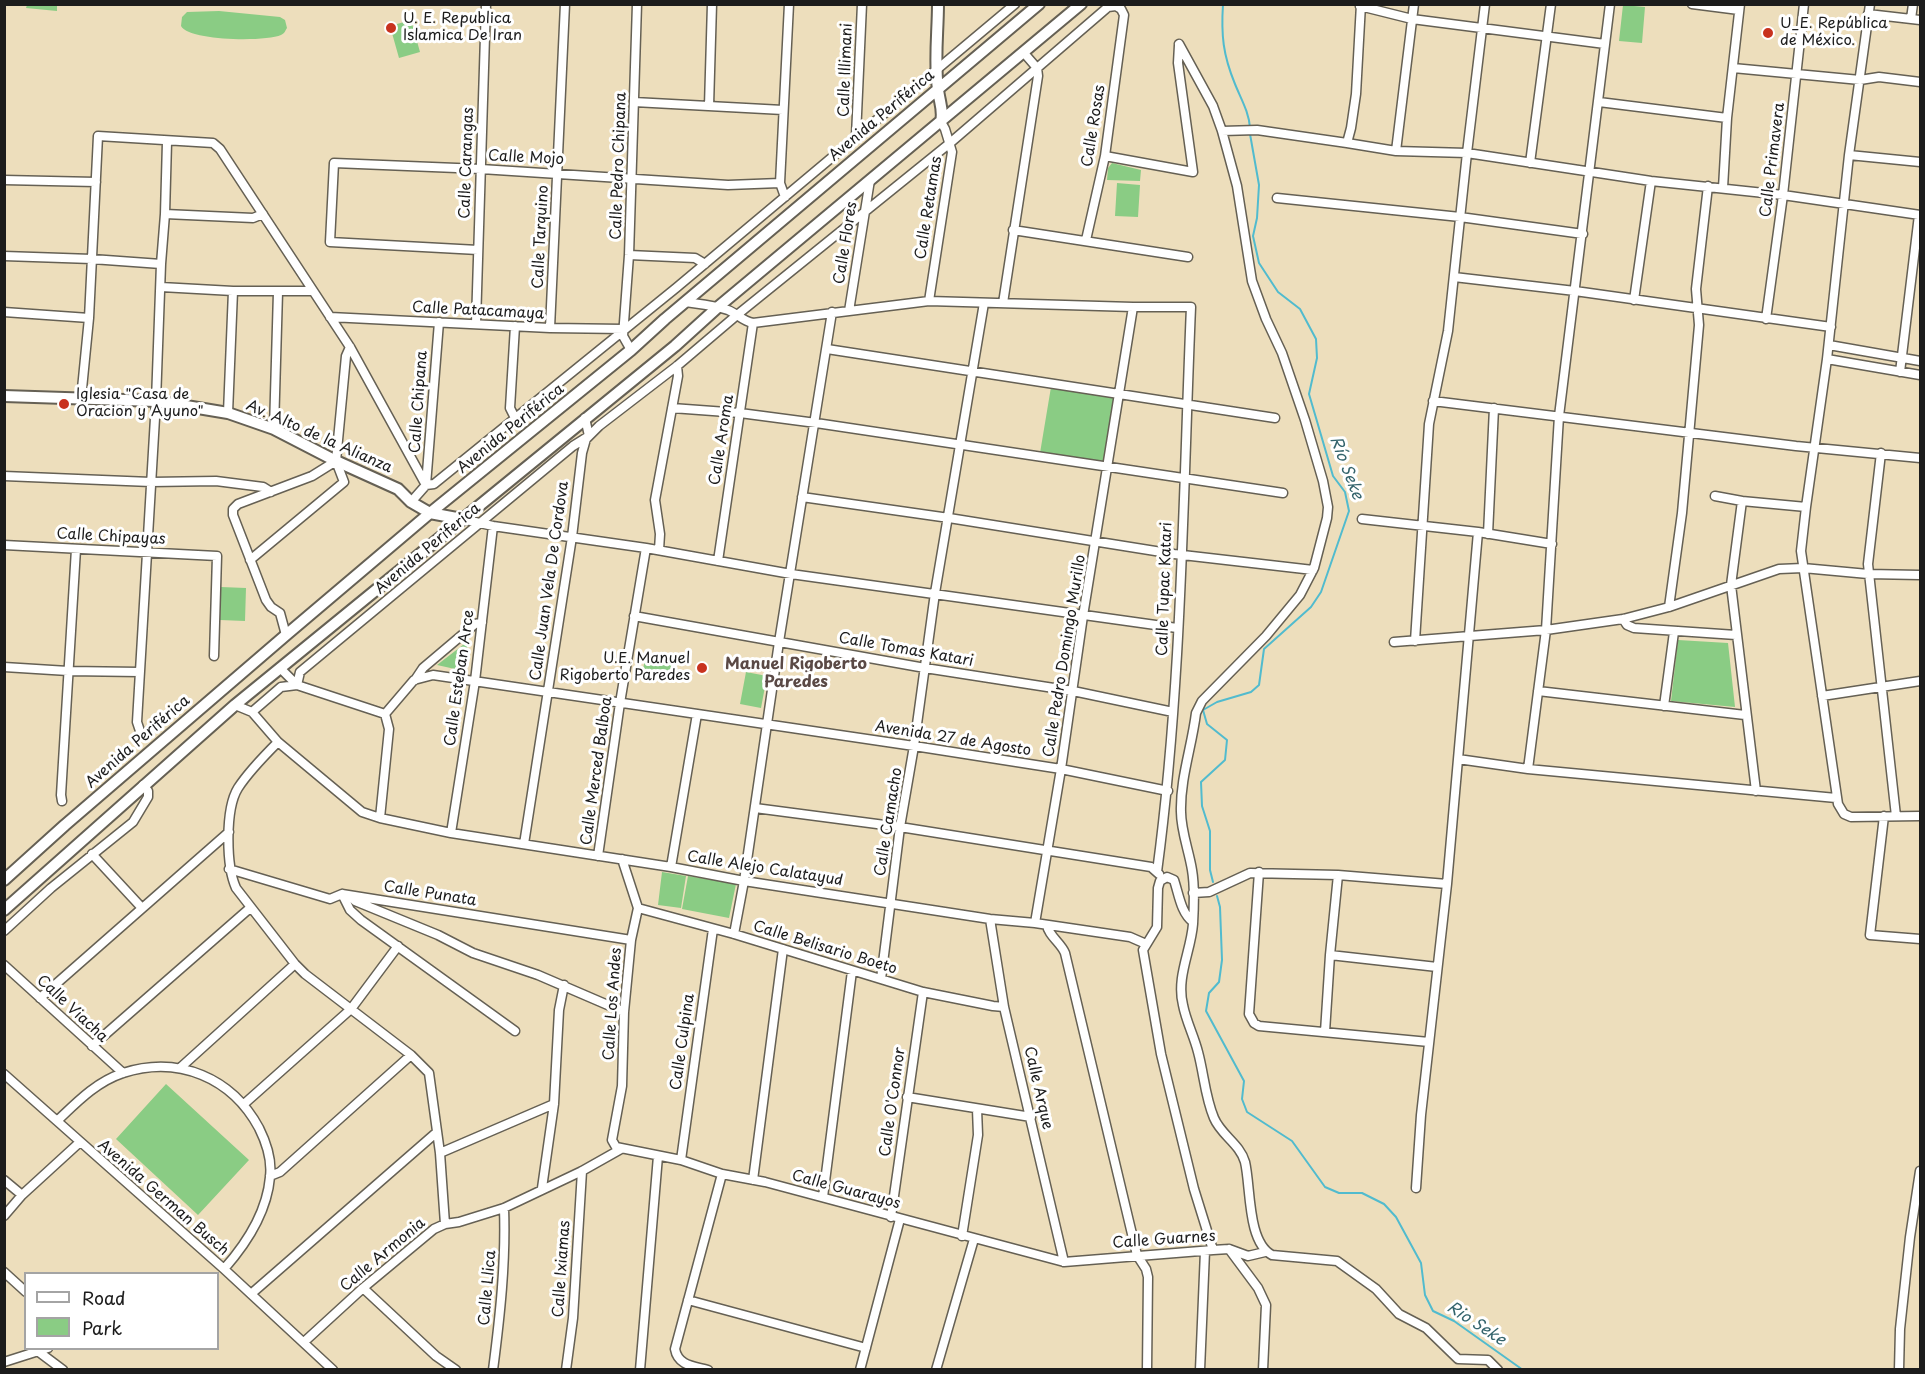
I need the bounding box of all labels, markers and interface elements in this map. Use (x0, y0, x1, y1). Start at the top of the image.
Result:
place label: U. E. Republica Islamica De Iran (403, 10, 522, 45)
place label: U_E. República de México. (1780, 15, 1888, 50)
marker: U. E. Republica Islamica De Iran (384, 21, 398, 35)
street label: Calle Illimani (835, 23, 857, 117)
marker: U_E. República de México. (1761, 26, 1775, 40)
street label: Avenida Periférica (826, 67, 938, 165)
street label: Calle Rosas (1079, 84, 1109, 168)
street label: Calle Pedro Chipana (607, 92, 631, 240)
street label: Calle Primavera (1757, 102, 1789, 218)
street label: Calle Carangas (456, 107, 478, 219)
street label: Calle Mojo (488, 147, 564, 169)
street label: Calle Retamas (912, 155, 946, 261)
street label: Calle Tarquino (529, 185, 553, 289)
street label: Calle Flores (831, 200, 861, 286)
street label: Calle Patacamaya (411, 299, 545, 323)
street label: Calle Chipana (406, 350, 432, 454)
street label: Avenida Periférica (454, 380, 568, 478)
place label: Iglesia "Casa de Oracion y Ayuno" (76, 386, 204, 421)
street label: Calle Aroma (706, 394, 738, 486)
marker: Iglesia "Casa de Oracion y Ayuno" (57, 397, 71, 411)
street label: Av. Alto de la Alianza (243, 397, 395, 477)
water label: Río Seke (1325, 434, 1367, 502)
street label: Calle Juan Vela De Cordova (527, 480, 573, 682)
street label: Avenida Periferica (372, 500, 484, 598)
street label: Calle Tupac Katari (1154, 522, 1176, 656)
street label: Calle Chipayas (56, 525, 166, 549)
street label: Calle Pedro Domingo Murillo (1040, 553, 1090, 759)
street label: Calle Esteban Arce (442, 609, 478, 747)
street label: Calle Tomas Katari (837, 629, 975, 671)
place label: U.E. Manuel Rigoberto Paredes (560, 650, 690, 685)
district label: Manuel Rigoberto Paredes (725, 655, 867, 693)
marker: U.E. Manuel Rigoberto Paredes (695, 661, 709, 675)
street label: Avenida Periférica (82, 692, 194, 792)
street label: Calle Merced Balboa (578, 696, 616, 846)
street label: Avenida 27 de Agosto (874, 718, 1032, 760)
street label: Calle Camacho (872, 766, 906, 878)
street label: Calle Alejo Calatayud (686, 848, 844, 890)
street label: Calle Punata (382, 878, 478, 910)
street label: Calle Belisario Boeto (751, 918, 899, 978)
street label: Calle Los Andes (600, 947, 626, 1061)
street label: Calle Viacha (33, 972, 111, 1046)
street label: Calle Culpina (667, 993, 699, 1091)
street label: Calle Arque (1020, 1045, 1056, 1131)
street label: Calle O'Connor (876, 1046, 910, 1158)
street label: Avenida German Busch (94, 1136, 232, 1260)
street label: Calle Guarayos (790, 1167, 902, 1213)
street label: Calle Armonia (337, 1214, 429, 1296)
street label: Calle Ixiamas (550, 1220, 574, 1318)
street label: Calle Guarnes (1112, 1227, 1216, 1253)
street label: Calle Llica (476, 1250, 500, 1326)
legend (24, 1272, 219, 1350)
text: Road (82, 1284, 126, 1311)
water label: Rio Seke (1443, 1298, 1509, 1350)
text: Park (82, 1314, 122, 1341)

